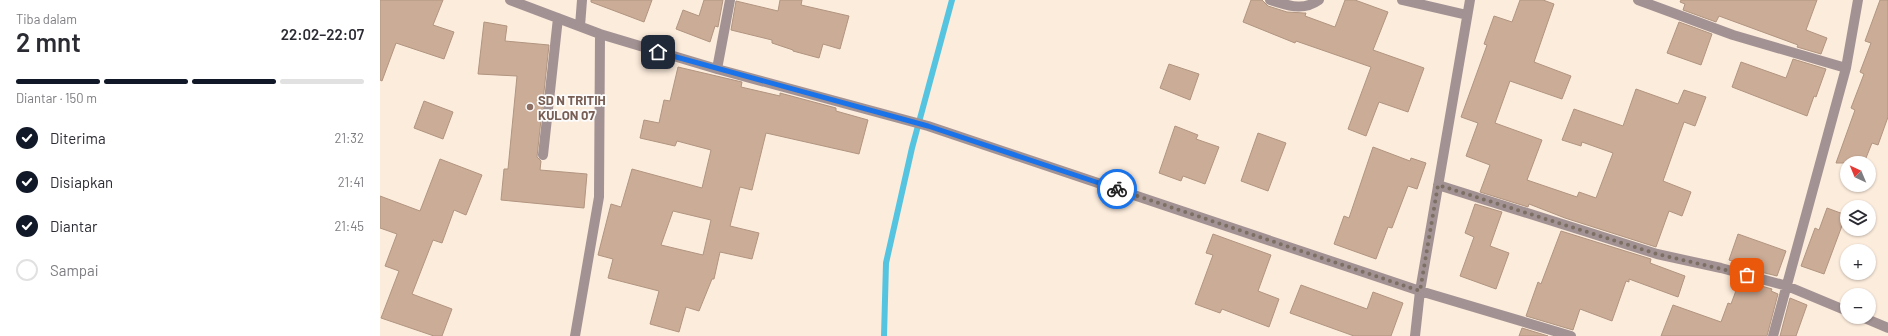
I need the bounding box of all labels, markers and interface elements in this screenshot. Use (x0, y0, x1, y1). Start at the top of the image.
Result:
text: Tiba dalam (16, 11, 77, 27)
text: 22:02–22:07 (281, 25, 364, 43)
text: 2 mnt (16, 26, 81, 57)
pin (641, 35, 675, 69)
icon: home (647, 41, 669, 63)
text: Diantar · 150 m (16, 90, 97, 106)
place label: SD N TRITIH KULON 07 (538, 92, 606, 123)
marker: SD N TRITIH KULON 07 (525, 102, 535, 112)
icon: check (16, 127, 38, 149)
text: Diterima (50, 129, 106, 147)
text: 21:32 (335, 130, 364, 146)
north arrow (1840, 156, 1876, 192)
map controls (1840, 156, 1876, 324)
courier (1097, 169, 1137, 209)
icon: check (16, 171, 38, 193)
text: Disiapkan (50, 173, 113, 191)
text: 21:41 (338, 174, 364, 190)
icon: bike (1106, 178, 1128, 200)
button: layers (1840, 200, 1876, 236)
icon: check (16, 215, 38, 237)
text: Diantar (50, 217, 97, 235)
text: 21:45 (334, 218, 364, 234)
button: + (1840, 244, 1876, 280)
pin (1730, 258, 1764, 292)
text: Sampai (50, 261, 99, 279)
icon: bag (1736, 264, 1758, 286)
button: − (1840, 288, 1876, 324)

